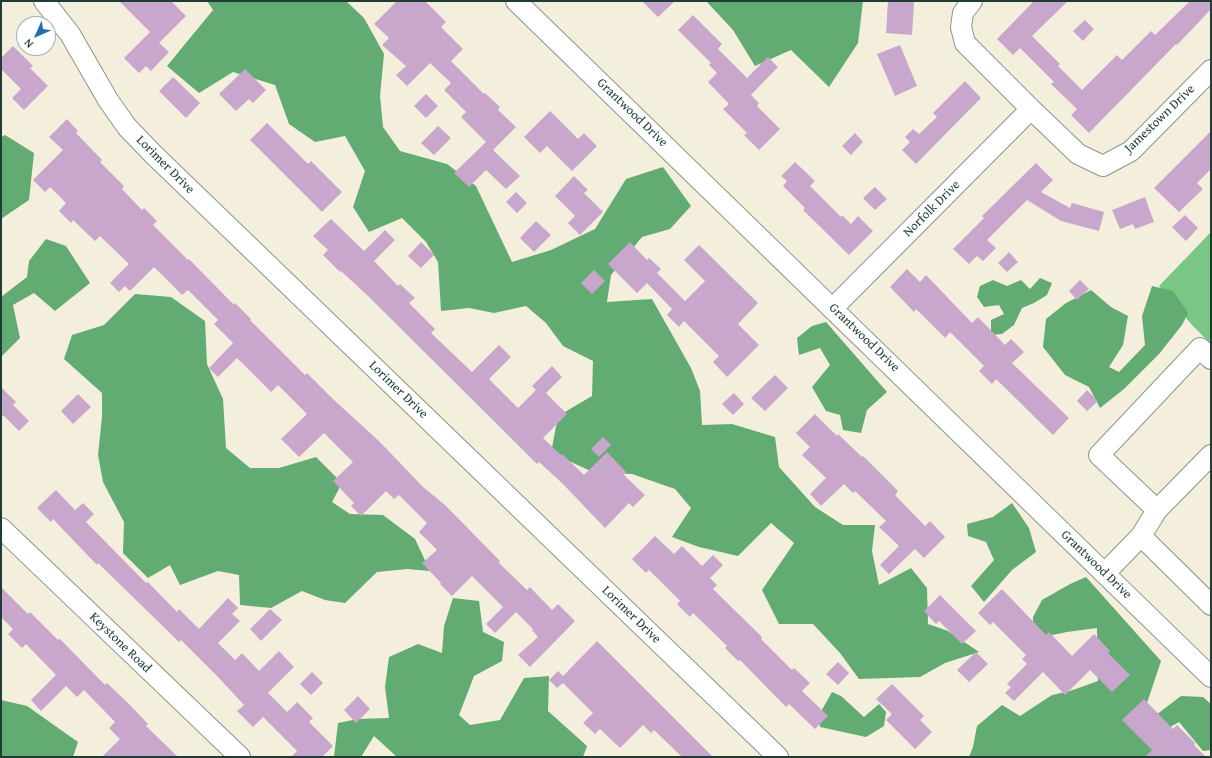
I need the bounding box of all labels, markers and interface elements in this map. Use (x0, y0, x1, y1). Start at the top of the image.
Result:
north arrow (16, 16, 56, 56)
text: N (20, 36, 36, 52)
street label: Grantwood Drive (593, 75, 671, 151)
street label: Jamestown Drive (1122, 82, 1198, 156)
street label: Lorimer Drive (133, 133, 197, 197)
street label: Norfolk Drive (900, 177, 964, 241)
street label: Grantwood Drive (825, 300, 903, 376)
street label: Lorimer Drive (365, 358, 431, 422)
street label: Grantwood Drive (1057, 527, 1135, 603)
street label: Lorimer Drive (598, 583, 664, 647)
street label: Keystone Road (86, 610, 154, 676)

